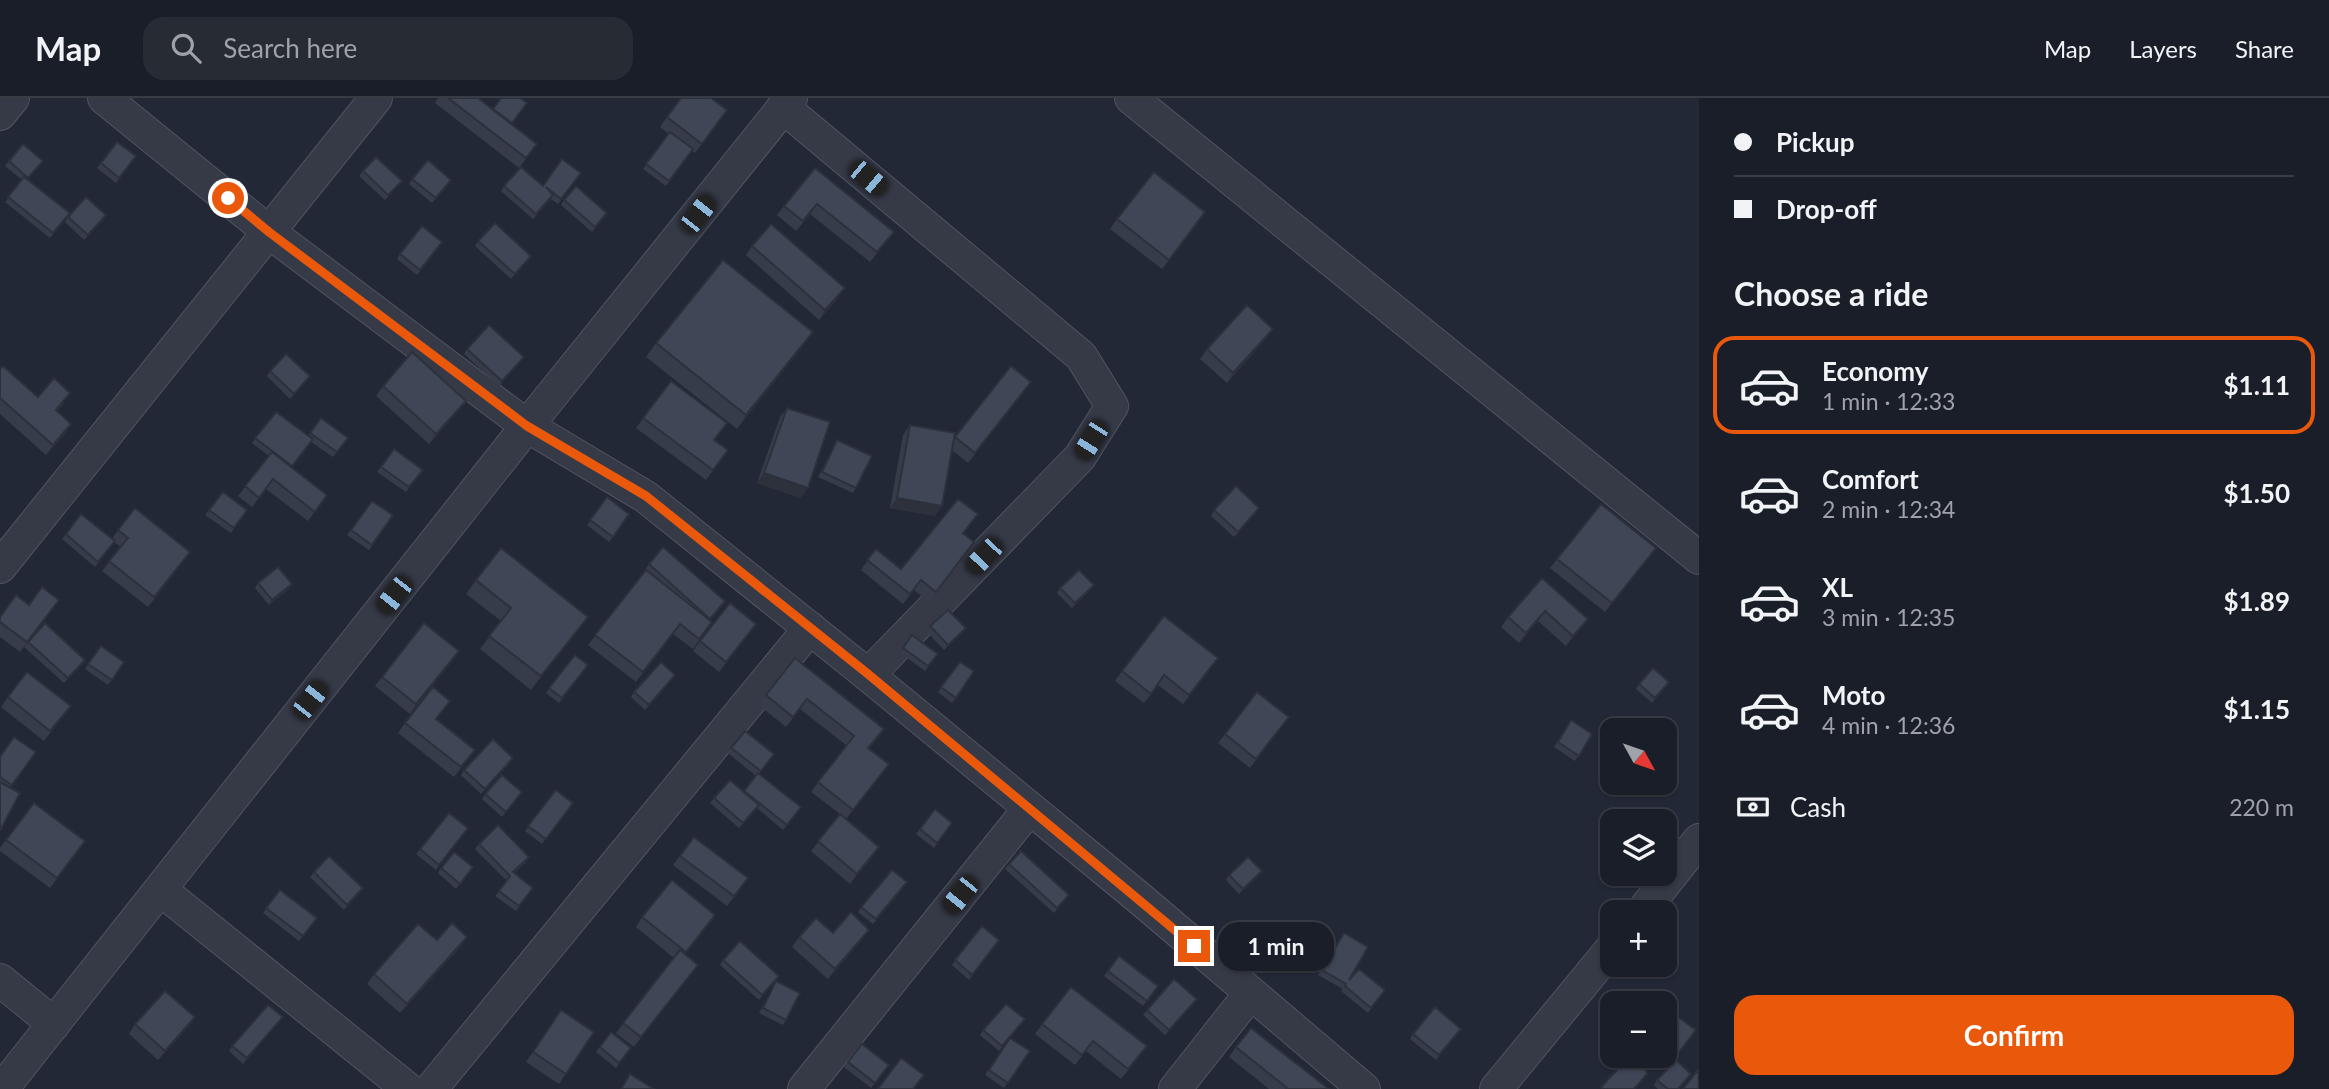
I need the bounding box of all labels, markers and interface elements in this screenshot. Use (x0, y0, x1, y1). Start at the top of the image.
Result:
search box (143, 17, 633, 80)
text: Map (35, 28, 101, 68)
icon: search (167, 29, 205, 67)
text: Search here (223, 32, 357, 64)
text: Map (2044, 34, 2091, 63)
text: Layers (2129, 34, 2197, 63)
text: Share (2235, 34, 2294, 63)
text: Pickup (1776, 126, 1855, 158)
car (846, 156, 891, 200)
route start (212, 182, 244, 214)
car (677, 191, 720, 237)
text: Drop-off (1776, 193, 1877, 225)
text: Choose a ride (1734, 274, 1928, 313)
icon: car (1738, 354, 1801, 417)
text: Economy (1822, 355, 1928, 387)
text: $1.11 (2224, 369, 2290, 401)
text: 1 min · 12:33 (1822, 387, 1955, 415)
car (1071, 417, 1112, 463)
icon: car (1738, 462, 1801, 525)
text: Comfort (1822, 463, 1919, 495)
text: $1.50 (2224, 477, 2290, 509)
text: 2 min · 12:34 (1822, 495, 1955, 523)
car (962, 534, 1007, 578)
icon: car (1738, 570, 1801, 633)
text: XL (1822, 571, 1853, 603)
car (373, 572, 416, 618)
text: $1.89 (2224, 585, 2290, 617)
text: 3 min · 12:35 (1822, 603, 1955, 631)
car (289, 677, 332, 723)
icon: car (1738, 678, 1801, 741)
text: Moto (1822, 679, 1885, 711)
text: $1.15 (2224, 693, 2290, 725)
text: 4 min · 12:36 (1822, 711, 1955, 739)
north arrow (1600, 718, 1676, 794)
map controls (1600, 718, 1677, 1068)
icon: cash (1734, 788, 1772, 826)
text: Cash (1790, 791, 1846, 823)
text: 220 m (2229, 793, 2294, 821)
button: layers (1600, 809, 1677, 886)
car (939, 872, 982, 918)
button: + (1600, 900, 1677, 977)
callout: 1 min (1218, 922, 1334, 970)
route end (1178, 930, 1210, 962)
text: 1 min (1247, 932, 1305, 960)
button: − (1600, 991, 1677, 1068)
button: Confirm (1734, 995, 2294, 1075)

